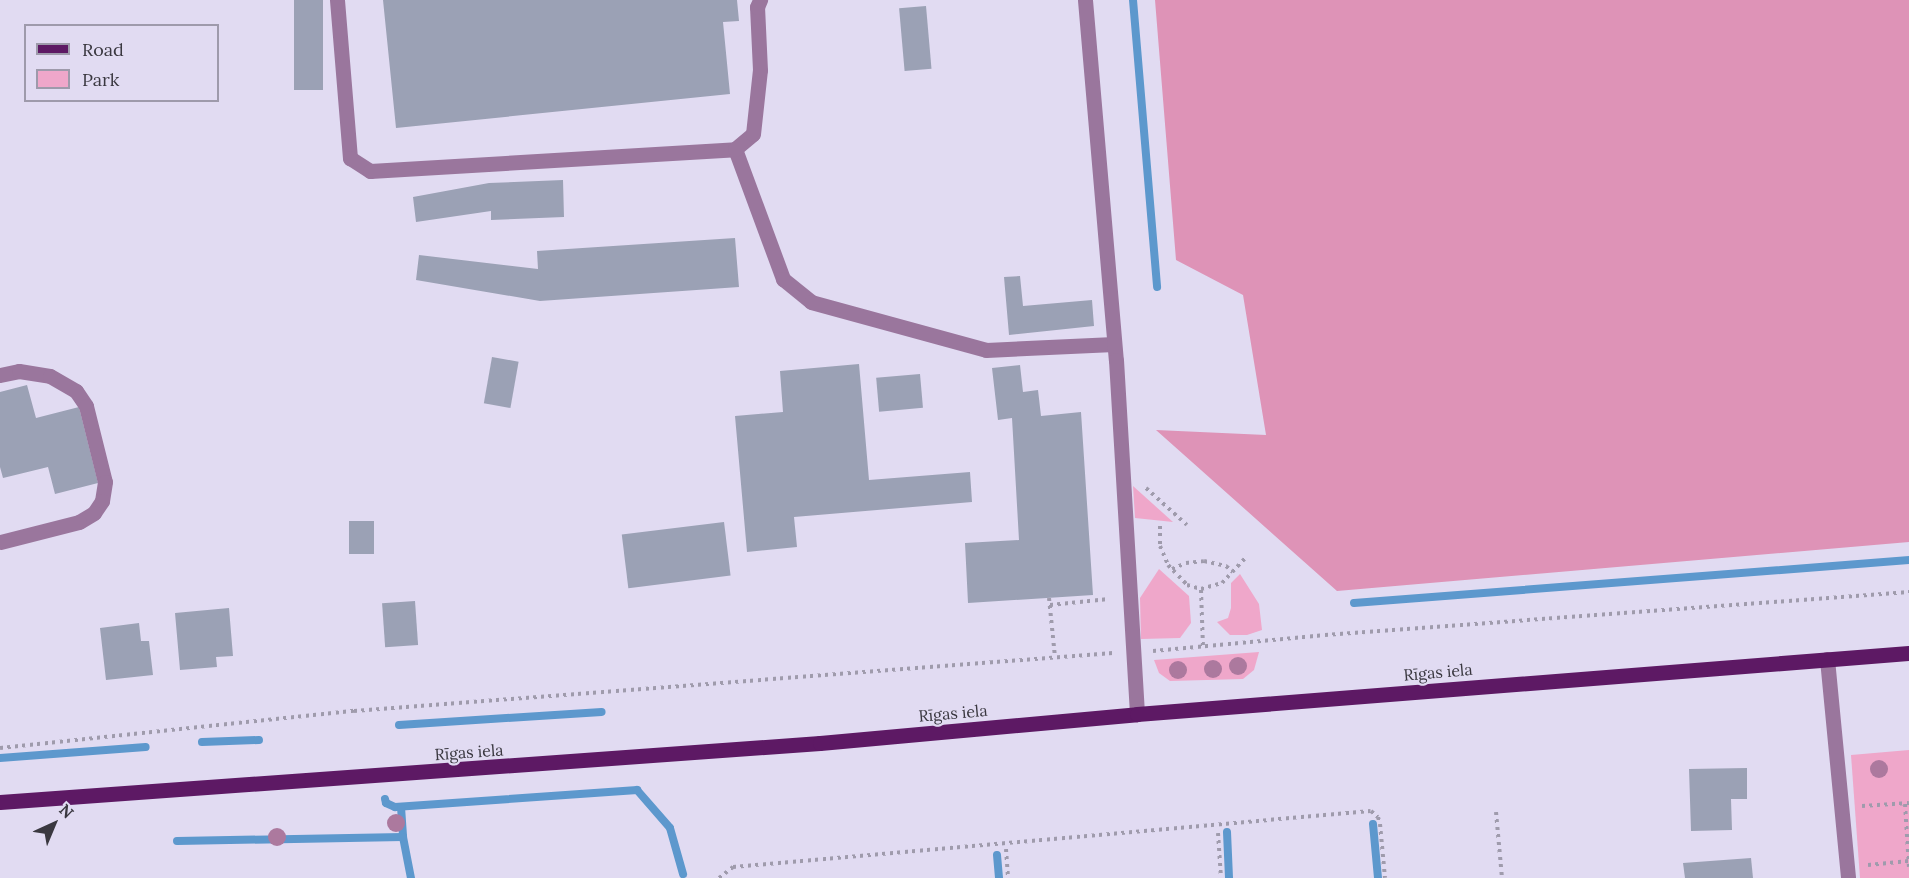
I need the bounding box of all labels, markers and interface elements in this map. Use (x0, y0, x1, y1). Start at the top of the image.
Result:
legend (24, 24, 219, 102)
text: Road (82, 38, 124, 61)
text: Park (82, 68, 119, 91)
street label: Rīgas iela (1403, 659, 1473, 685)
street label: Rīgas iela (918, 700, 988, 726)
street label: Rīgas iela (434, 740, 504, 764)
north arrow (24, 794, 84, 854)
text: N (55, 800, 78, 823)

